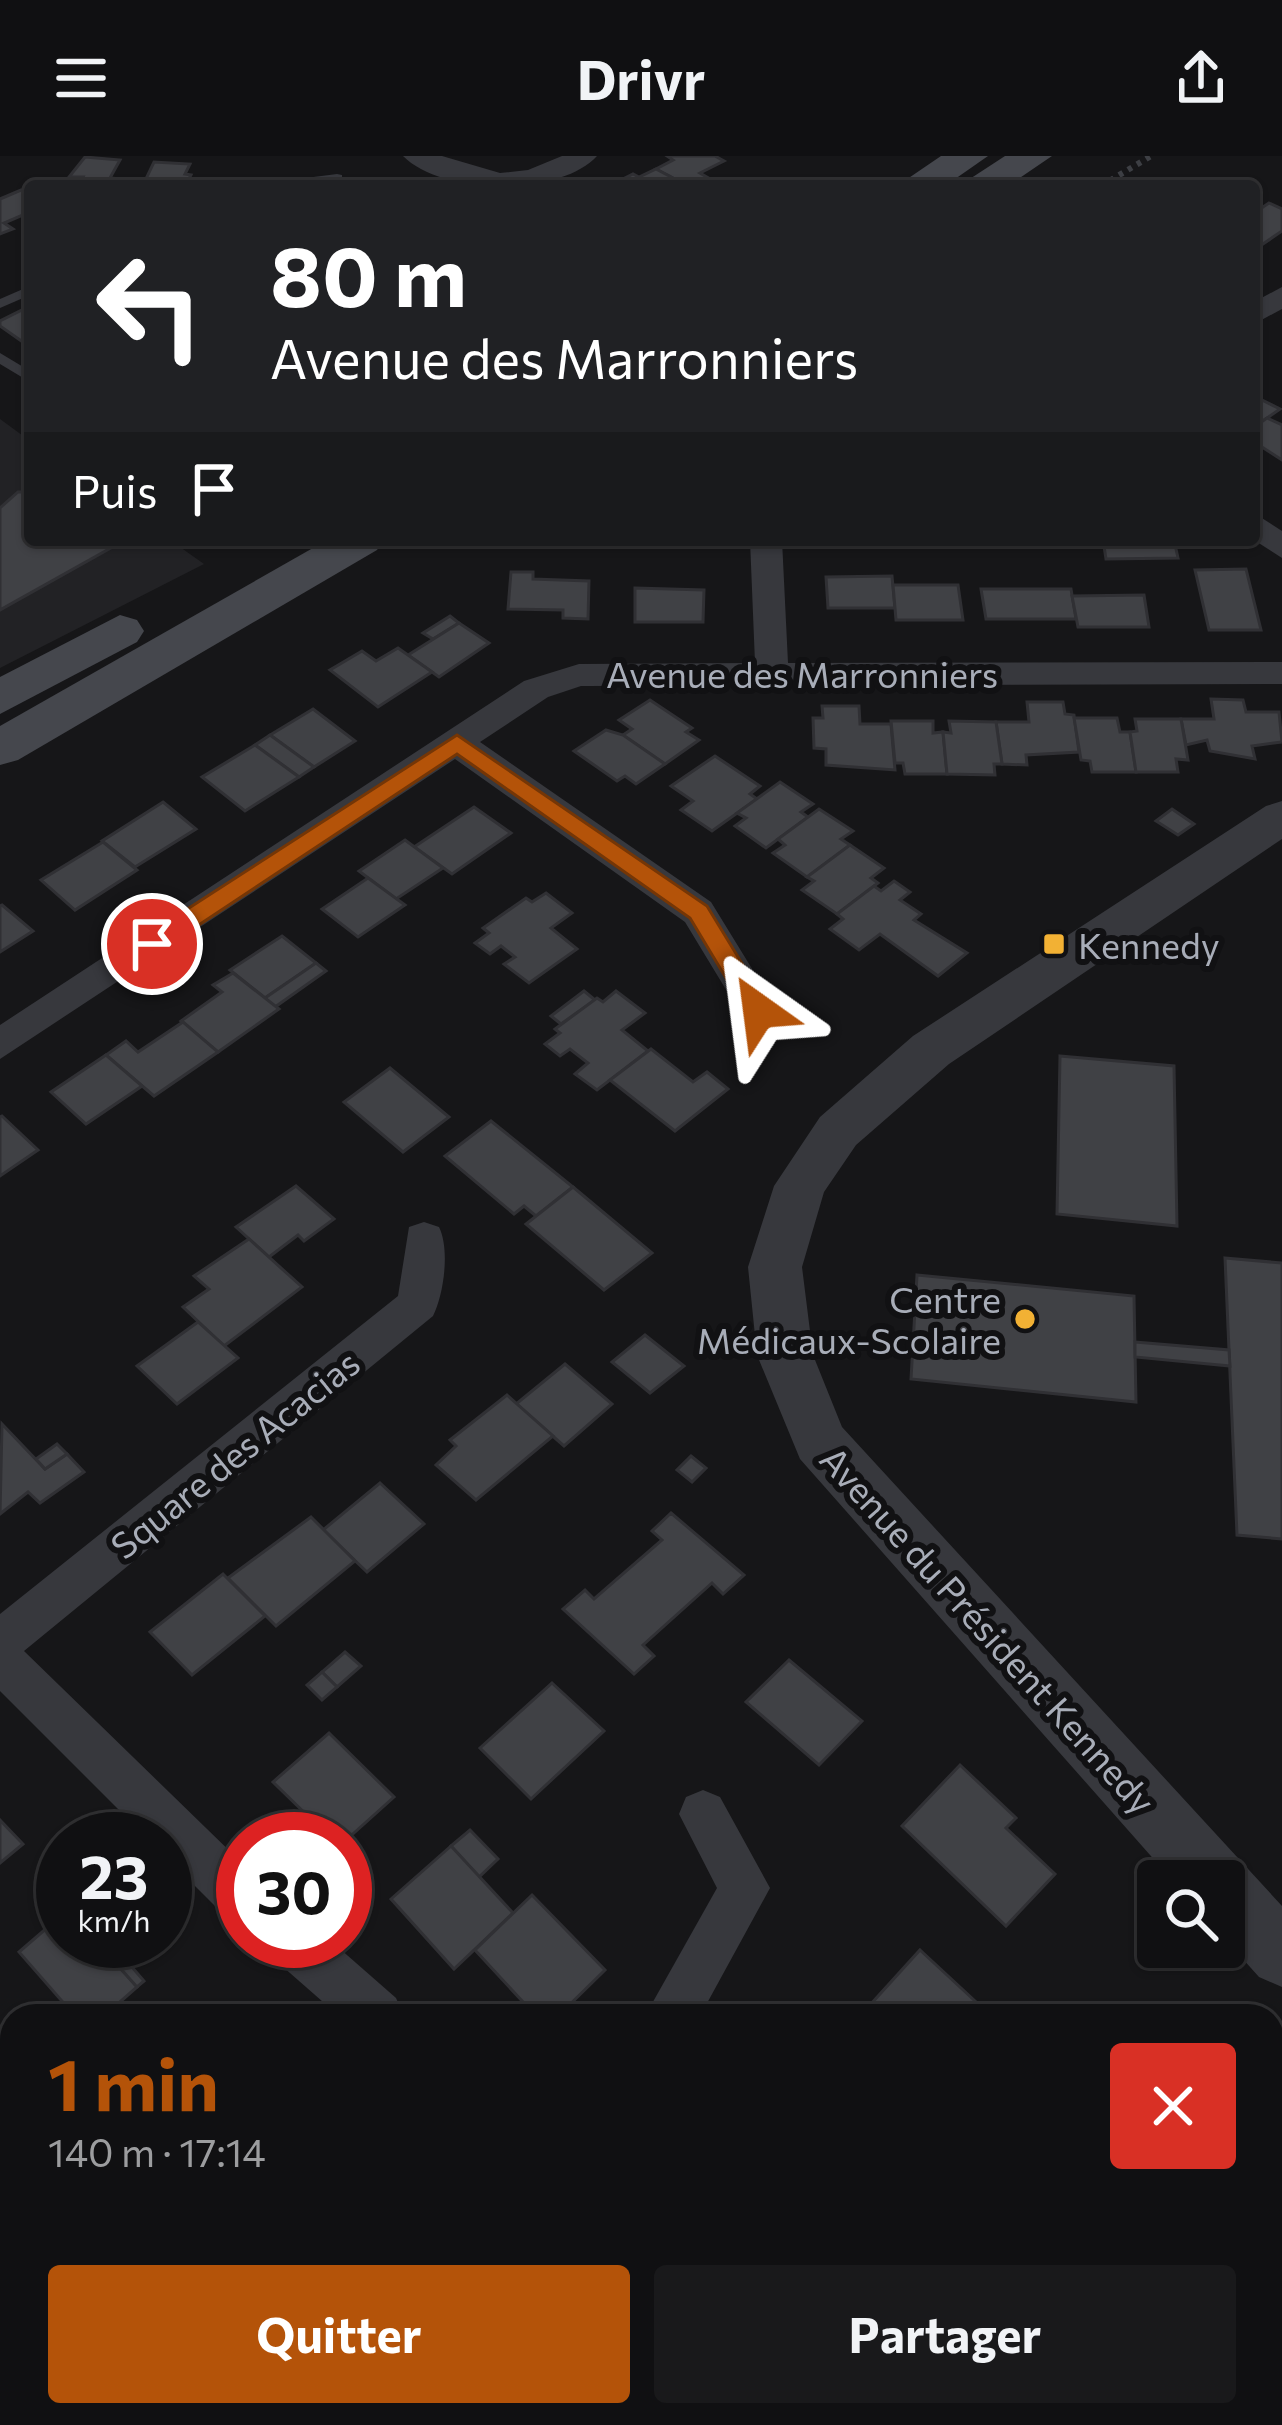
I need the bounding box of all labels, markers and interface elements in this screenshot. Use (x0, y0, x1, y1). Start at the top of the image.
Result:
icon: menu (48, 45, 114, 111)
text: Drivr (577, 45, 705, 111)
icon: share (1168, 45, 1234, 111)
text: 80 m (270, 222, 467, 324)
icon: left (72, 228, 228, 384)
text: Avenue des Marronniers (270, 324, 858, 390)
icon: arrive (181, 456, 247, 522)
text: Puis (72, 462, 157, 517)
street label: Avenue des Marronniers (606, 651, 998, 695)
pin (101, 893, 203, 995)
icon: arrive (119, 911, 185, 977)
place label: Kennedy (1078, 922, 1220, 966)
marker: Kennedy (1041, 931, 1067, 957)
position arrow (696, 948, 822, 1074)
place label: Centre Médicaux-Scolaire (697, 1276, 1001, 1361)
marker: Centre Médicaux-Scolaire (1012, 1306, 1038, 1332)
street label: Square des Acacias (101, 1339, 367, 1567)
street label: Avenue du Président Kennedy (812, 1436, 1166, 1822)
speed limit sign: 30 (216, 1812, 372, 1968)
text: 23 (79, 1838, 149, 1911)
map controls (1137, 1860, 1245, 1968)
button: search (1137, 1860, 1245, 1968)
text: km/h (78, 1901, 150, 1938)
text: 1 min (48, 2038, 219, 2126)
button: close (1110, 2043, 1236, 2169)
text: 140 m · 17:14 (48, 2127, 266, 2175)
button: Quitter (48, 2265, 630, 2403)
button: Partager (654, 2265, 1236, 2403)

